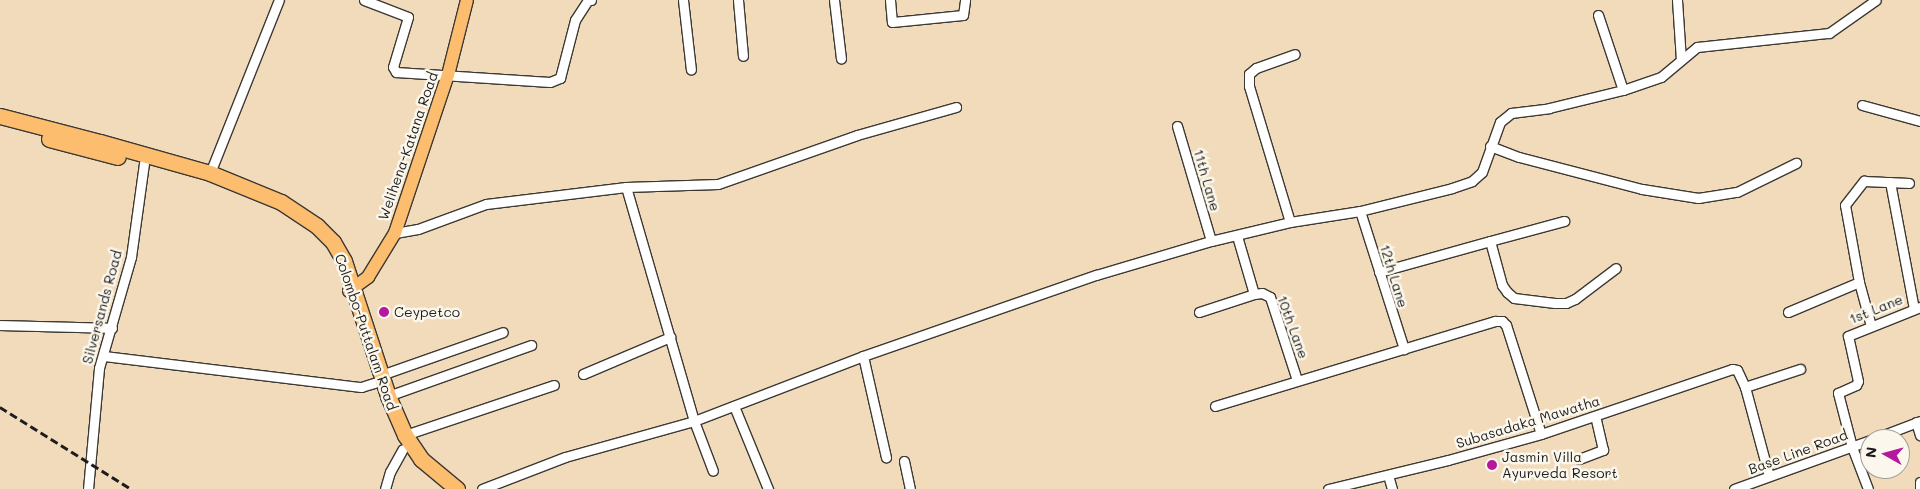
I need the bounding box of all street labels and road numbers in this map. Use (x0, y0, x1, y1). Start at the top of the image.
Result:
street label: Welihena-Katana Road (375, 70, 441, 222)
street label: 11th Lane (1190, 147, 1224, 213)
street label: 12th Lane (1376, 242, 1412, 310)
street label: Silversands Road (79, 248, 125, 366)
street label: Colombo-Puttalam Road (331, 252, 401, 412)
street label: 1st Lane (1847, 291, 1905, 327)
street label: 10th Lane (1274, 293, 1312, 361)
street label: Subasadaka Mawatha (1454, 392, 1602, 452)
street label: Base Line Road (1746, 426, 1850, 478)

